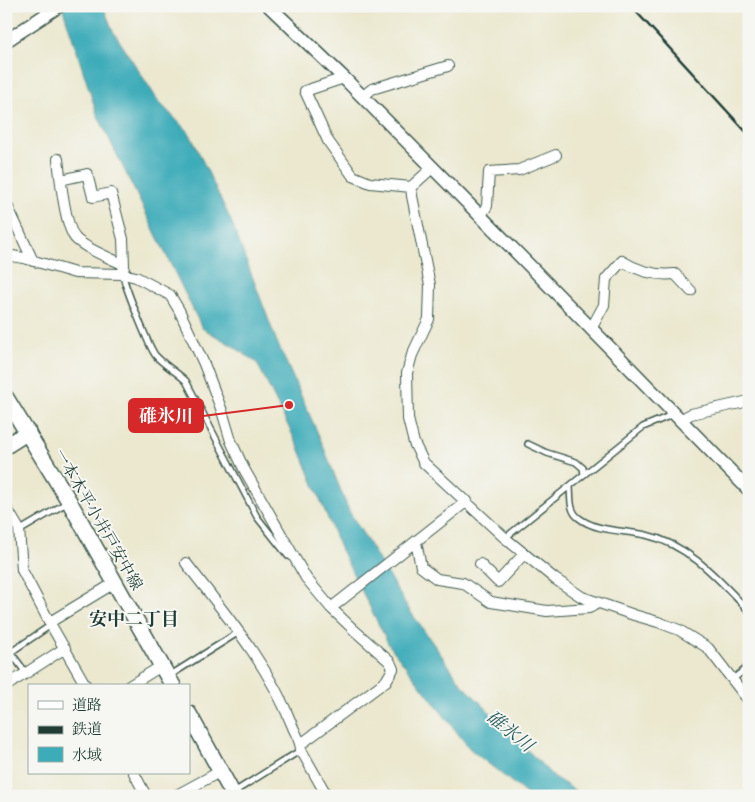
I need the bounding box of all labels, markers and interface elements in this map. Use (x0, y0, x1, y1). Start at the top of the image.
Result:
callout: 碓氷川 (129, 399, 203, 432)
text: 碓氷川 (139, 404, 193, 429)
street label: 一本木平小井戸安中線 (49, 445, 148, 594)
district label: 安中二丁目 (89, 607, 179, 632)
legend (28, 684, 190, 774)
text: 道路 (72, 695, 102, 715)
water label: 碓氷川 (481, 705, 540, 759)
text: 鉄道 (72, 719, 102, 739)
text: 水域 (72, 745, 102, 765)

